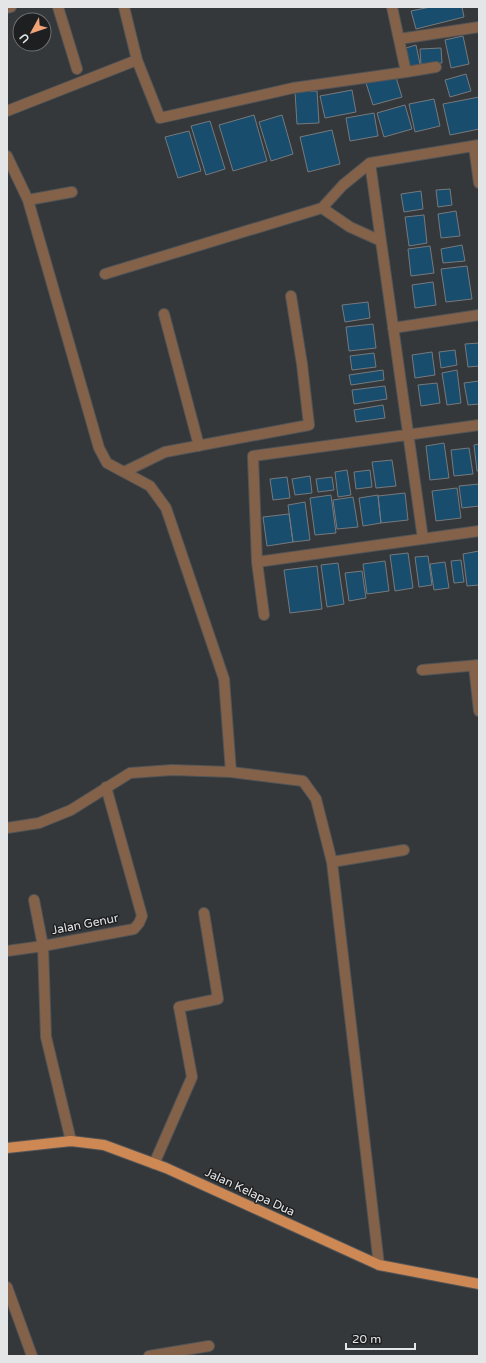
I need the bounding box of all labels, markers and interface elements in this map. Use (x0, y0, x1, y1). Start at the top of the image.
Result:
north arrow (12, 12, 52, 52)
text: U (17, 31, 32, 45)
street label: Jalan Genur (51, 911, 120, 937)
street label: Jalan Kelapa Dua (203, 1165, 297, 1219)
scale bar (346, 1325, 415, 1351)
text: 20 m (352, 1332, 381, 1346)

